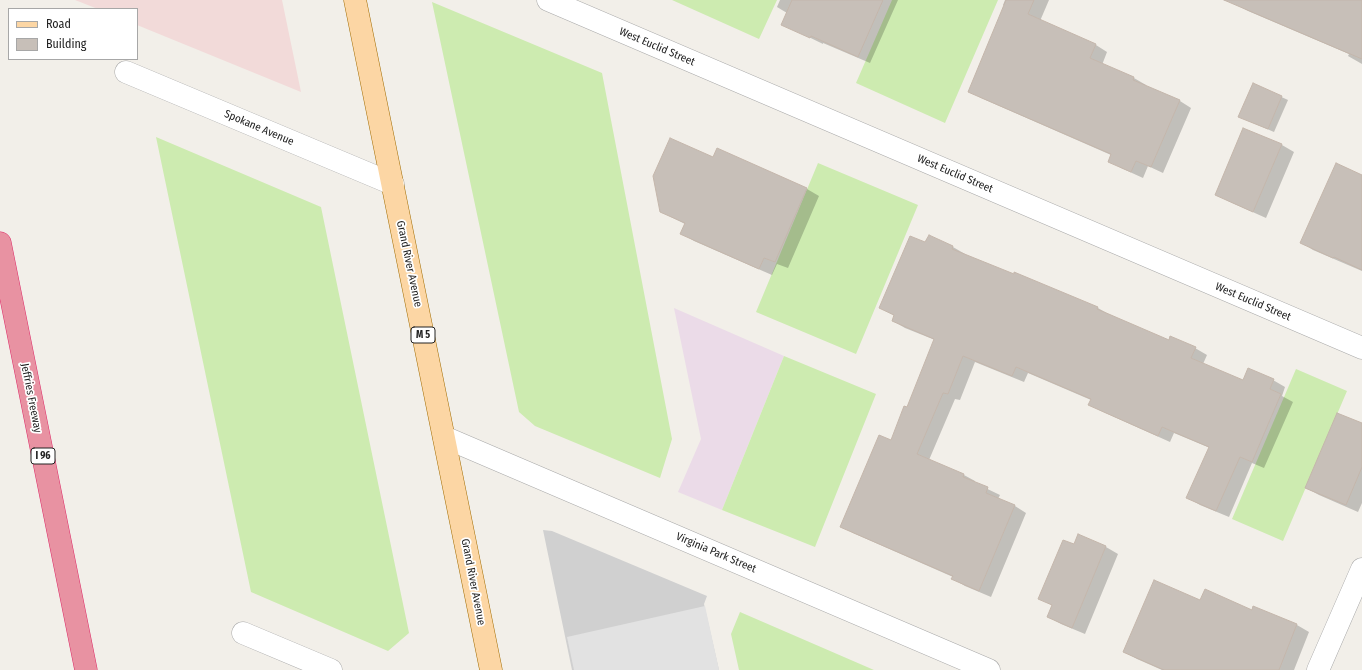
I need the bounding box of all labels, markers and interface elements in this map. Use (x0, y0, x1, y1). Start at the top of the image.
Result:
legend (8, 8, 138, 60)
text: Road (46, 17, 71, 31)
street label: West Euclid Street (617, 25, 697, 69)
text: Building (46, 37, 86, 51)
street label: Spokane Avenue (222, 107, 296, 149)
street label: West Euclid Street (915, 152, 995, 196)
street label: Grand River Avenue (393, 220, 425, 308)
street label: West Euclid Street (1213, 280, 1293, 324)
road number: M 5 (411, 327, 435, 343)
street label: Jeffries Freeway (18, 362, 44, 434)
road number: I 96 (31, 448, 55, 464)
street label: Virginia Park Street (674, 530, 758, 576)
street label: Grand River Avenue (458, 538, 488, 626)

